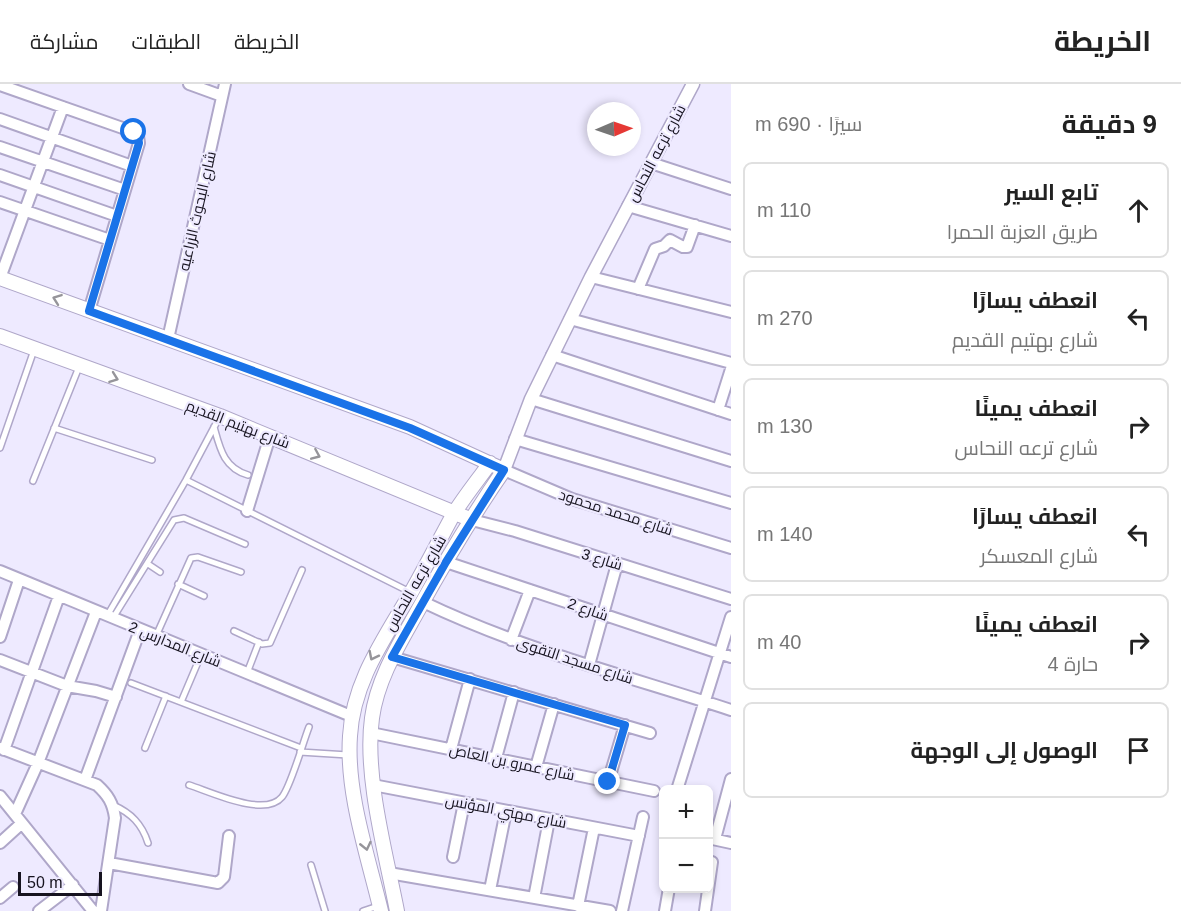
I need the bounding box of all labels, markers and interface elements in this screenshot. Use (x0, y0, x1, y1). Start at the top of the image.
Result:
text: الخريطة (1054, 26, 1151, 57)
text: مشاركة (30, 30, 99, 53)
text: الطبقات (132, 30, 201, 53)
text: الخريطة (234, 30, 300, 53)
street label: شارع ترعه النحاس (623, 101, 691, 206)
north arrow (587, 102, 641, 156)
text: 9 دقيقة (1062, 109, 1157, 139)
text: سيرًا · 690 m (755, 113, 862, 135)
route start (120, 118, 146, 144)
street label: شارع البحوث الزراعيه (175, 150, 222, 273)
text: تابع السير (1004, 180, 1098, 205)
icon: ahead (1122, 194, 1155, 227)
text: 110 m (757, 199, 811, 221)
text: طريق العزبة الحمرا (947, 221, 1098, 243)
text: انعطف يسارًا (972, 288, 1098, 313)
one-way arrow (52, 294, 63, 306)
icon: left (1122, 302, 1155, 335)
text: 270 m (757, 307, 813, 329)
text: شارع بهتيم القديم (952, 329, 1098, 351)
one-way arrow (108, 370, 119, 383)
street label: شارع بهتيم القديم (183, 396, 292, 454)
text: انعطف يمينًا (975, 396, 1098, 421)
icon: right (1122, 410, 1155, 443)
text: 130 m (757, 415, 813, 437)
text: شارع ترعه النحاس (954, 437, 1098, 459)
one-way arrow (309, 448, 320, 460)
street label: شارع محمد محمود (556, 486, 675, 541)
text: انعطف يسارًا (972, 504, 1098, 529)
icon: left (1122, 518, 1155, 551)
text: 140 m (757, 523, 813, 545)
street label: شارع ترعه النحاس (381, 532, 452, 635)
street label: شارع 3 (579, 545, 624, 576)
text: شارع المعسكر (980, 545, 1098, 567)
street label: شارع 2 (565, 594, 610, 627)
text: انعطف يمينًا (975, 612, 1098, 637)
street label: شارع المدارس 2 (125, 618, 224, 673)
icon: right (1122, 626, 1155, 659)
text: 40 m (757, 631, 801, 653)
street label: شارع مسجد التقوى (514, 633, 635, 690)
one-way arrow (369, 650, 380, 661)
text: حارة 4 (1047, 653, 1098, 675)
icon: arrive (1122, 734, 1155, 767)
text: الوصول إلى الوجهة (911, 738, 1098, 763)
street label: شارع عمرو بن العاص (447, 740, 576, 787)
route end (594, 768, 620, 794)
map controls (659, 785, 713, 893)
button: + (659, 785, 713, 839)
street label: شارع مهني المؤنس (443, 791, 568, 835)
button: − (659, 839, 713, 893)
one-way arrow (358, 840, 371, 850)
scale bar (18, 869, 102, 896)
text: 50 m (27, 874, 63, 891)

